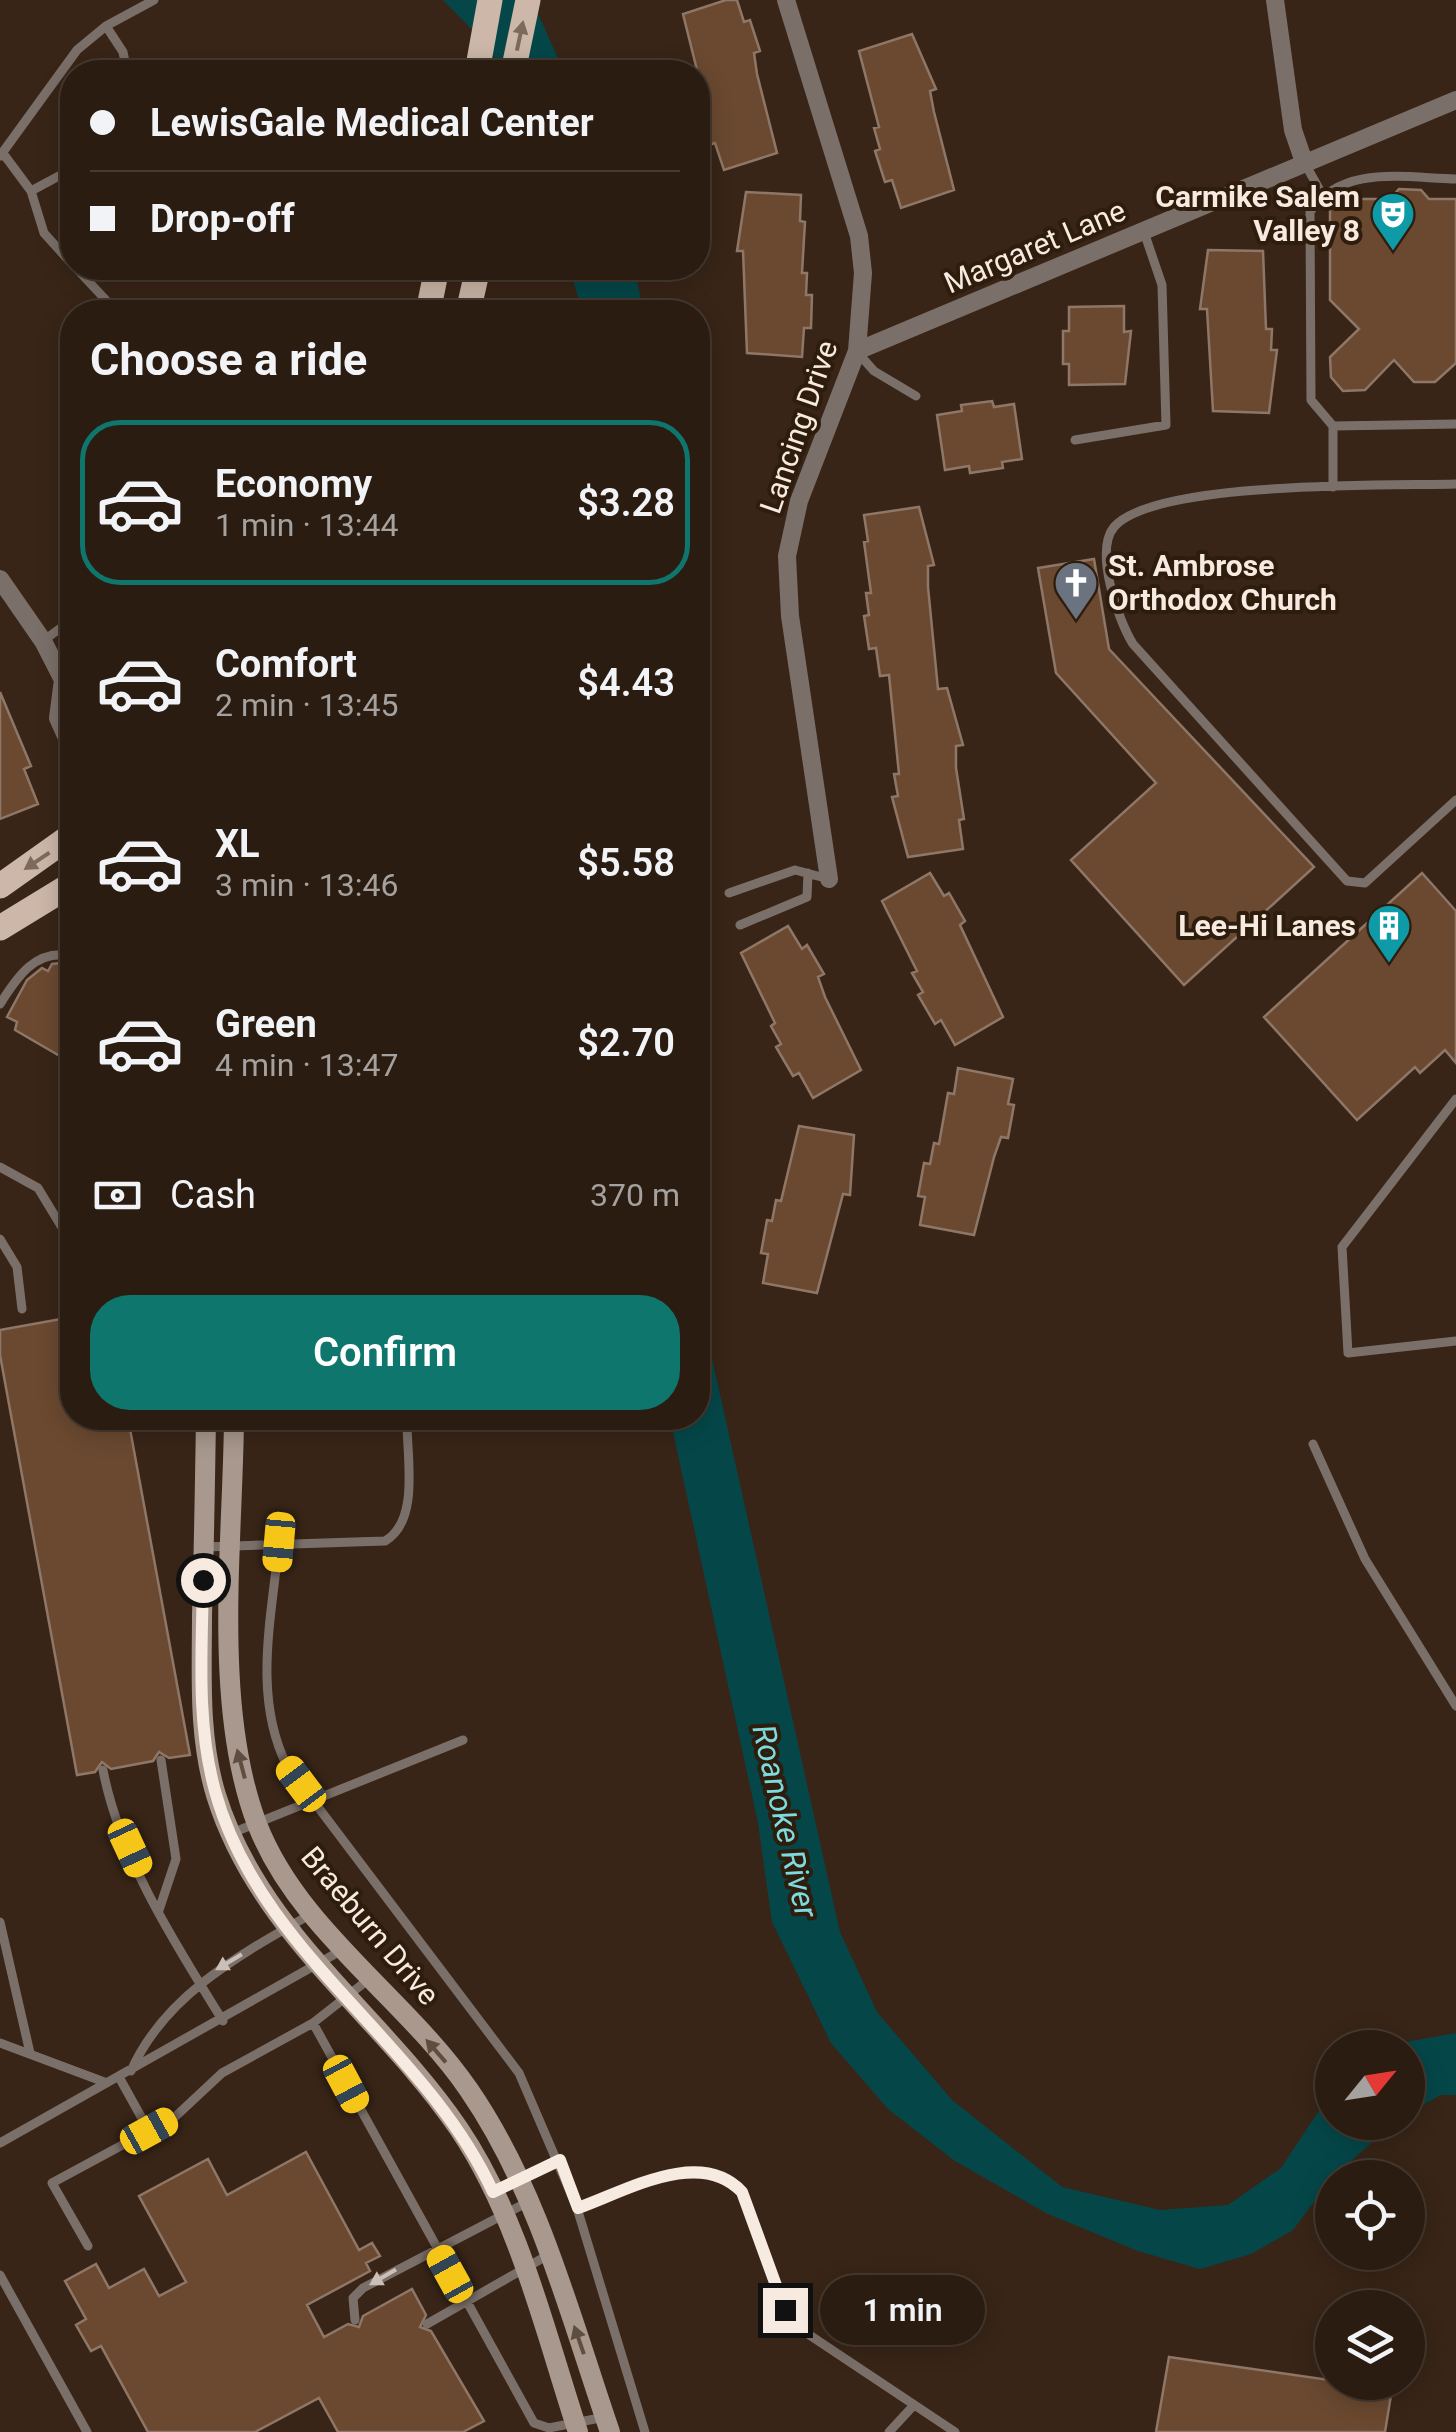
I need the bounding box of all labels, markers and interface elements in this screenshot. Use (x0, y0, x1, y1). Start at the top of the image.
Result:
one-way arrow (513, 20, 529, 51)
text: LewisGale Medical Center (150, 101, 594, 145)
place label: Carmike Salem Valley 8 (1155, 179, 1360, 248)
theatre icon: Carmike Salem Valley 8 (1370, 191, 1416, 252)
street label: Margaret Lane (939, 193, 1131, 300)
text: Drop-off (150, 197, 295, 241)
text: Choose a ride (90, 333, 367, 386)
street label: Lancing Drive (753, 336, 844, 518)
icon: car (95, 458, 185, 548)
text: Economy (215, 462, 372, 506)
text: $3.28 (577, 481, 675, 525)
text: 1 min · 13:44 (215, 506, 398, 544)
place label: St. Ambrose Orthodox Church (1108, 548, 1337, 617)
church icon: St. Ambrose Orthodox Church (1053, 560, 1099, 621)
icon: car (95, 638, 185, 728)
text: Comfort (215, 642, 357, 686)
text: $4.43 (577, 661, 675, 705)
text: 2 min · 13:45 (215, 686, 398, 724)
icon: car (95, 818, 185, 908)
text: XL (215, 822, 260, 866)
text: $5.58 (577, 841, 675, 885)
one-way arrow (23, 851, 50, 870)
text: 3 min · 13:46 (215, 866, 398, 904)
building icon: Lee-Hi Lanes (1366, 903, 1412, 964)
place label: Lee-Hi Lanes (1178, 908, 1356, 943)
icon: car (95, 998, 185, 1088)
text: Green (215, 1002, 317, 1046)
text: $2.70 (577, 1021, 675, 1065)
text: 4 min · 13:47 (215, 1046, 398, 1084)
icon: cash (90, 1168, 145, 1223)
text: Cash (170, 1173, 256, 1217)
text: 370 m (590, 1176, 680, 1214)
button: Confirm (90, 1295, 680, 1410)
car (261, 1511, 297, 1573)
route start (181, 1558, 226, 1603)
water label: Roanoke River (744, 1721, 826, 1923)
one-way arrow (232, 1748, 248, 1779)
car (271, 1751, 331, 1817)
car (104, 1814, 156, 1882)
street label: Braeburn Drive (294, 1840, 447, 2012)
one-way arrow (215, 1953, 243, 1970)
north arrow (1315, 2030, 1425, 2140)
map controls (1315, 2030, 1425, 2400)
one-way arrow (425, 2039, 447, 2064)
car (319, 2050, 373, 2118)
car (115, 2103, 183, 2159)
button: locate (1315, 2160, 1425, 2270)
car (422, 2240, 478, 2308)
one-way arrow (369, 2267, 397, 2285)
callout: 1 min (820, 2275, 985, 2345)
route end (763, 2288, 808, 2333)
button: layers (1315, 2290, 1425, 2400)
text: 1 min (862, 2291, 943, 2329)
one-way arrow (571, 2324, 586, 2354)

